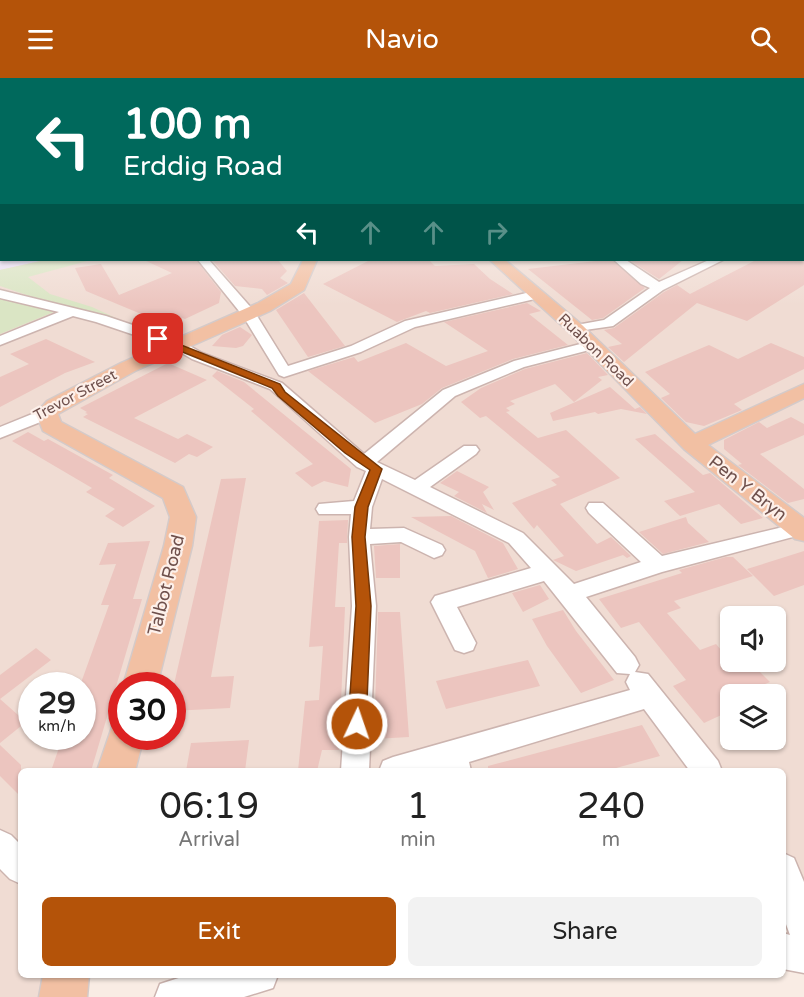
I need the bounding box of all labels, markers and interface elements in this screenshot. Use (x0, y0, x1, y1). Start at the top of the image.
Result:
icon: menu (24, 23, 57, 56)
text: Navio (365, 23, 439, 56)
icon: search (747, 23, 780, 56)
text: 100 m (123, 99, 252, 150)
icon: left (24, 102, 102, 180)
text: Erddig Road (123, 150, 283, 183)
icon: left (291, 216, 324, 249)
icon: ahead (354, 216, 387, 249)
icon: ahead (417, 216, 450, 249)
icon: right (480, 216, 513, 249)
street label: Ruabon Road (555, 310, 637, 390)
pin (132, 313, 183, 364)
icon: arrive (141, 322, 174, 355)
street label: Trevor Street (30, 365, 120, 424)
street label: Pen Y Bryn (704, 450, 792, 526)
street label: Talbot Road (143, 532, 189, 638)
map controls (720, 606, 786, 750)
button: sound (720, 606, 786, 672)
speed limit sign: 30 (108, 672, 186, 750)
button: layers (720, 684, 786, 750)
text: 29 (38, 685, 76, 722)
position arrow (325, 692, 389, 756)
text: km/h (38, 717, 76, 735)
text: 06:19 (159, 785, 259, 828)
text: 1 (407, 785, 429, 828)
text: 240 (577, 785, 645, 828)
text: Arrival (178, 828, 240, 852)
text: min (400, 828, 436, 852)
text: m (602, 828, 620, 852)
button: Exit (42, 897, 396, 966)
button: Share (408, 897, 762, 966)

